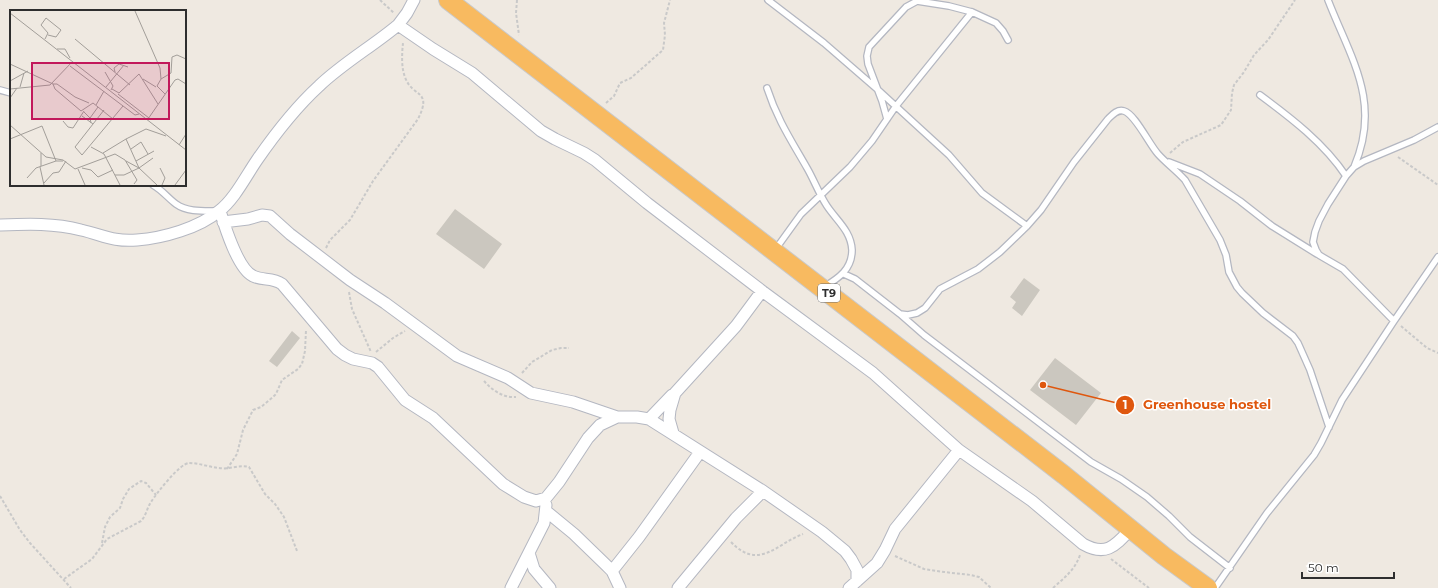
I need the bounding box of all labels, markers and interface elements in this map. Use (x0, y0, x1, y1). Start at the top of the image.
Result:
inset map (10, 10, 186, 186)
road number: T9 (818, 284, 840, 302)
callout: Greenhouse hostel (1115, 392, 1279, 417)
text: Greenhouse hostel (1143, 396, 1271, 412)
text: 1 (1123, 397, 1127, 412)
scale bar (1302, 554, 1394, 580)
text: 50 m (1308, 560, 1339, 575)

